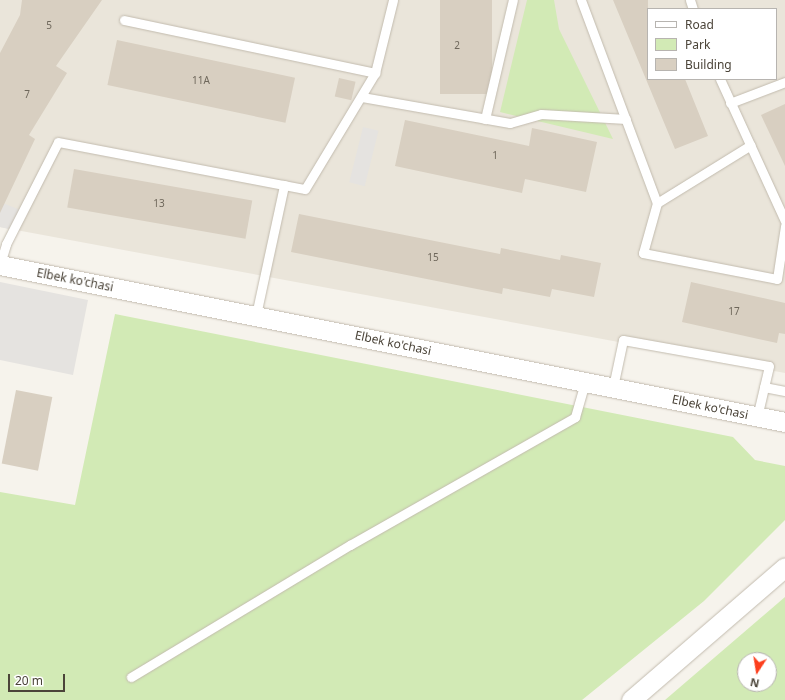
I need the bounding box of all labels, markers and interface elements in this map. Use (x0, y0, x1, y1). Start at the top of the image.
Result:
legend (647, 8, 777, 80)
text: Road (685, 16, 714, 33)
house number: 5 (46, 20, 52, 32)
text: Park (685, 36, 710, 53)
house number: 2 (454, 40, 460, 52)
text: Building (685, 56, 732, 73)
house number: 11A (192, 75, 210, 87)
house number: 7 (24, 89, 30, 101)
house number: 1 (492, 150, 498, 162)
house number: 13 (153, 198, 165, 210)
house number: 15 (427, 252, 439, 264)
street label: Elbek ko'chasi (35, 266, 115, 294)
house number: 17 (728, 306, 740, 318)
street label: Elbek ko'chasi (353, 328, 433, 358)
street label: Elbek ko'chasi (670, 392, 750, 422)
north arrow (737, 652, 777, 692)
scale bar (10, 666, 67, 692)
text: 20 m (15, 672, 43, 689)
text: N (749, 675, 761, 692)

